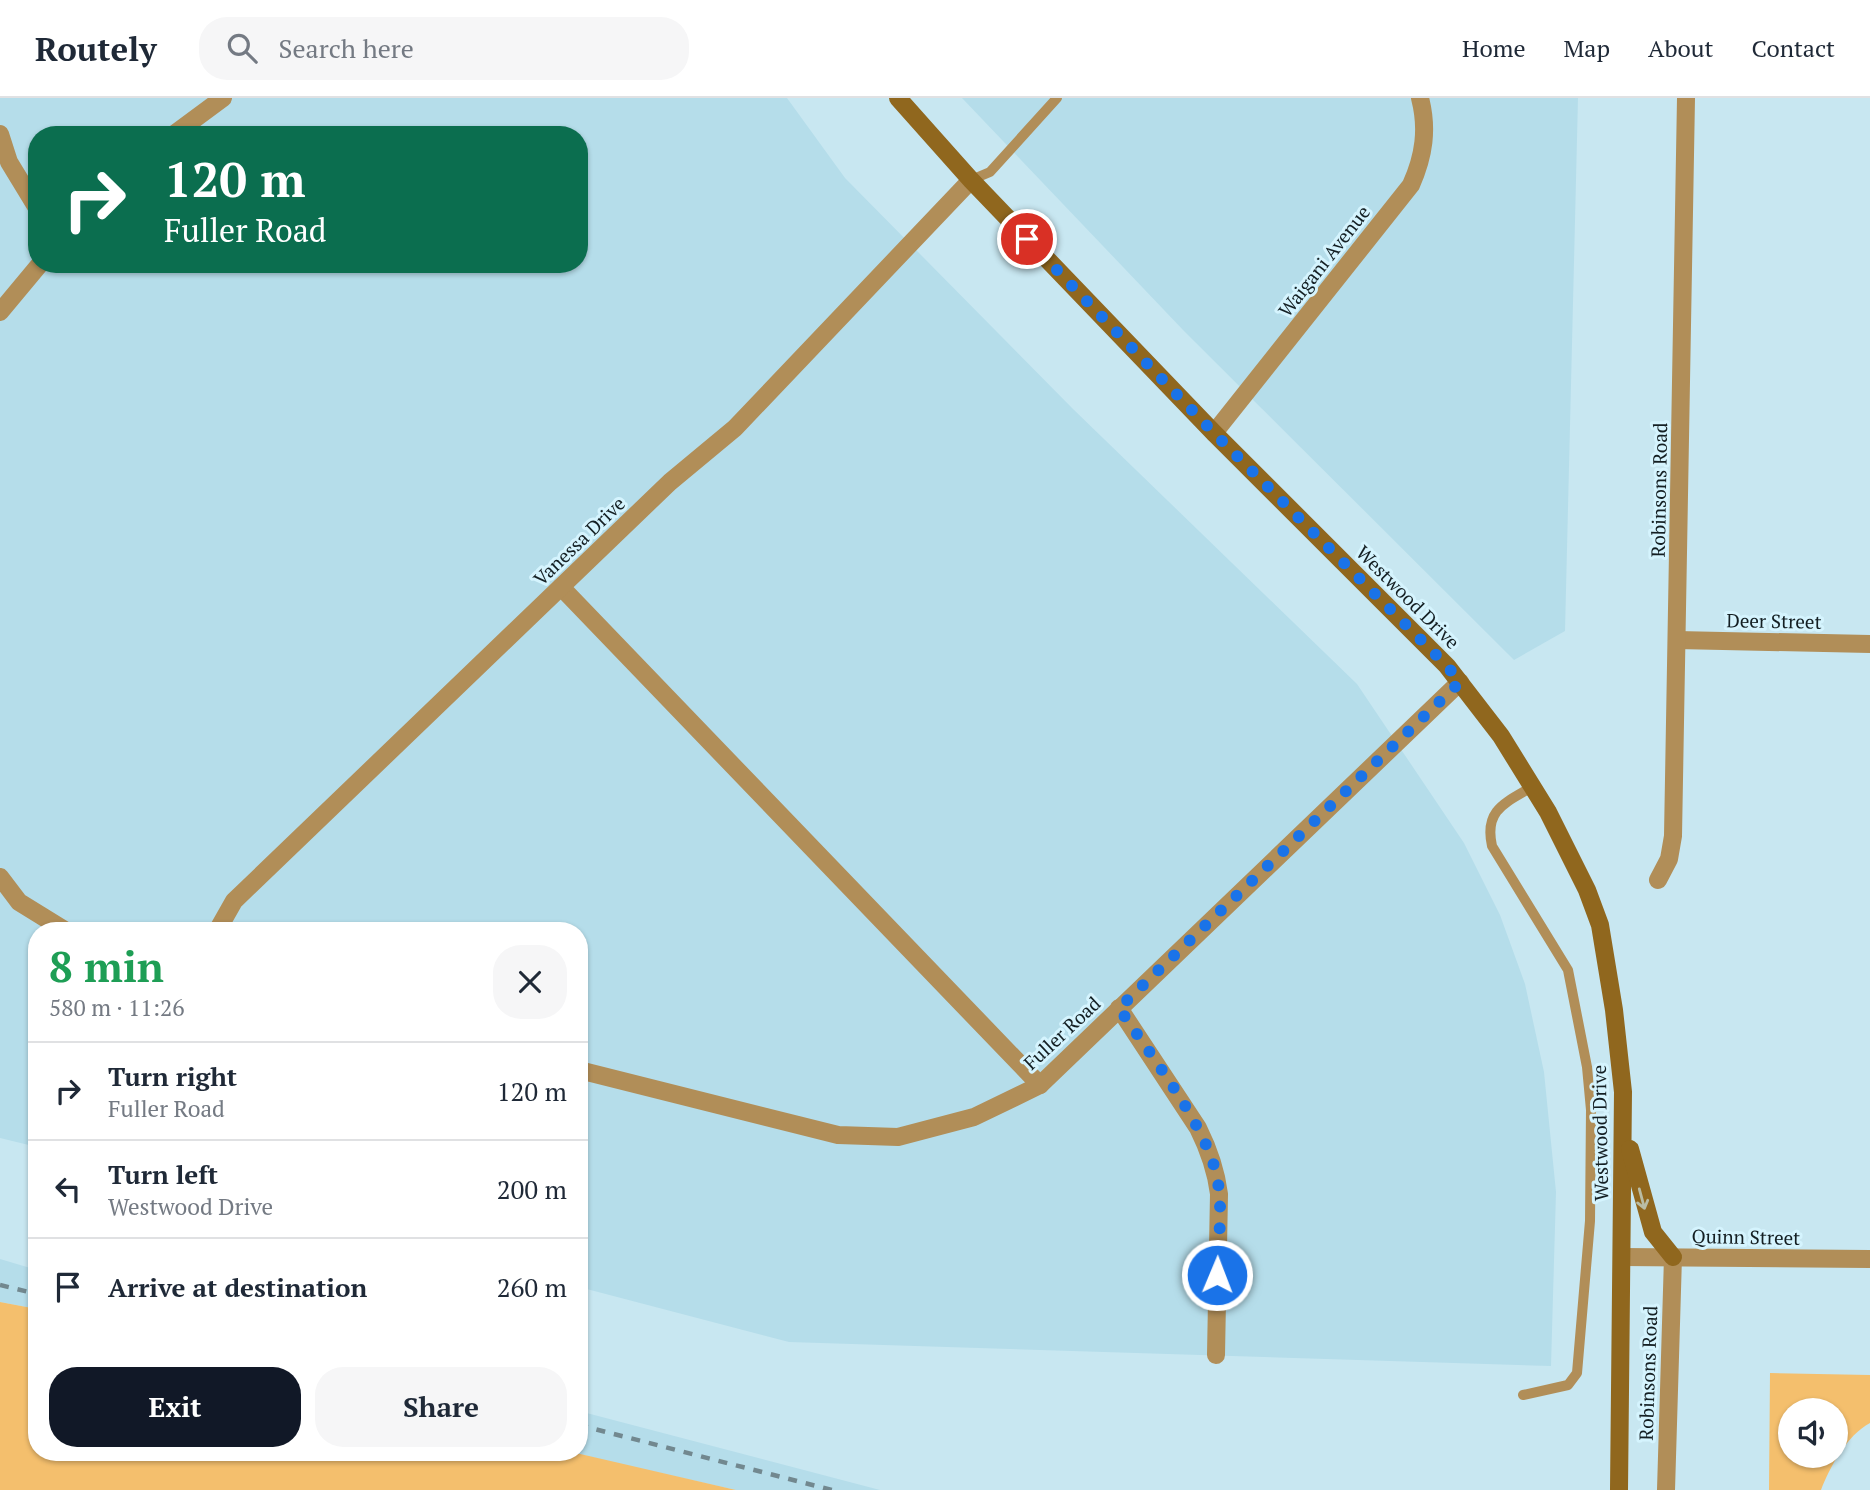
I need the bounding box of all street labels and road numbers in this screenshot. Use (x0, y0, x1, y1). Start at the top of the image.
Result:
street label: Waigani Avenue (1272, 200, 1375, 322)
street label: Robinsons Road (1645, 422, 1672, 558)
street label: Vanessa Drive (528, 491, 630, 591)
street label: Westwood Drive (1351, 540, 1465, 654)
street label: Deer Street (1726, 607, 1822, 634)
street label: Fuller Road (1018, 990, 1106, 1075)
street label: Westwood Drive (1586, 1065, 1613, 1201)
street label: Quinn Street (1692, 1223, 1801, 1250)
street label: Robinsons Road (1633, 1305, 1662, 1441)

